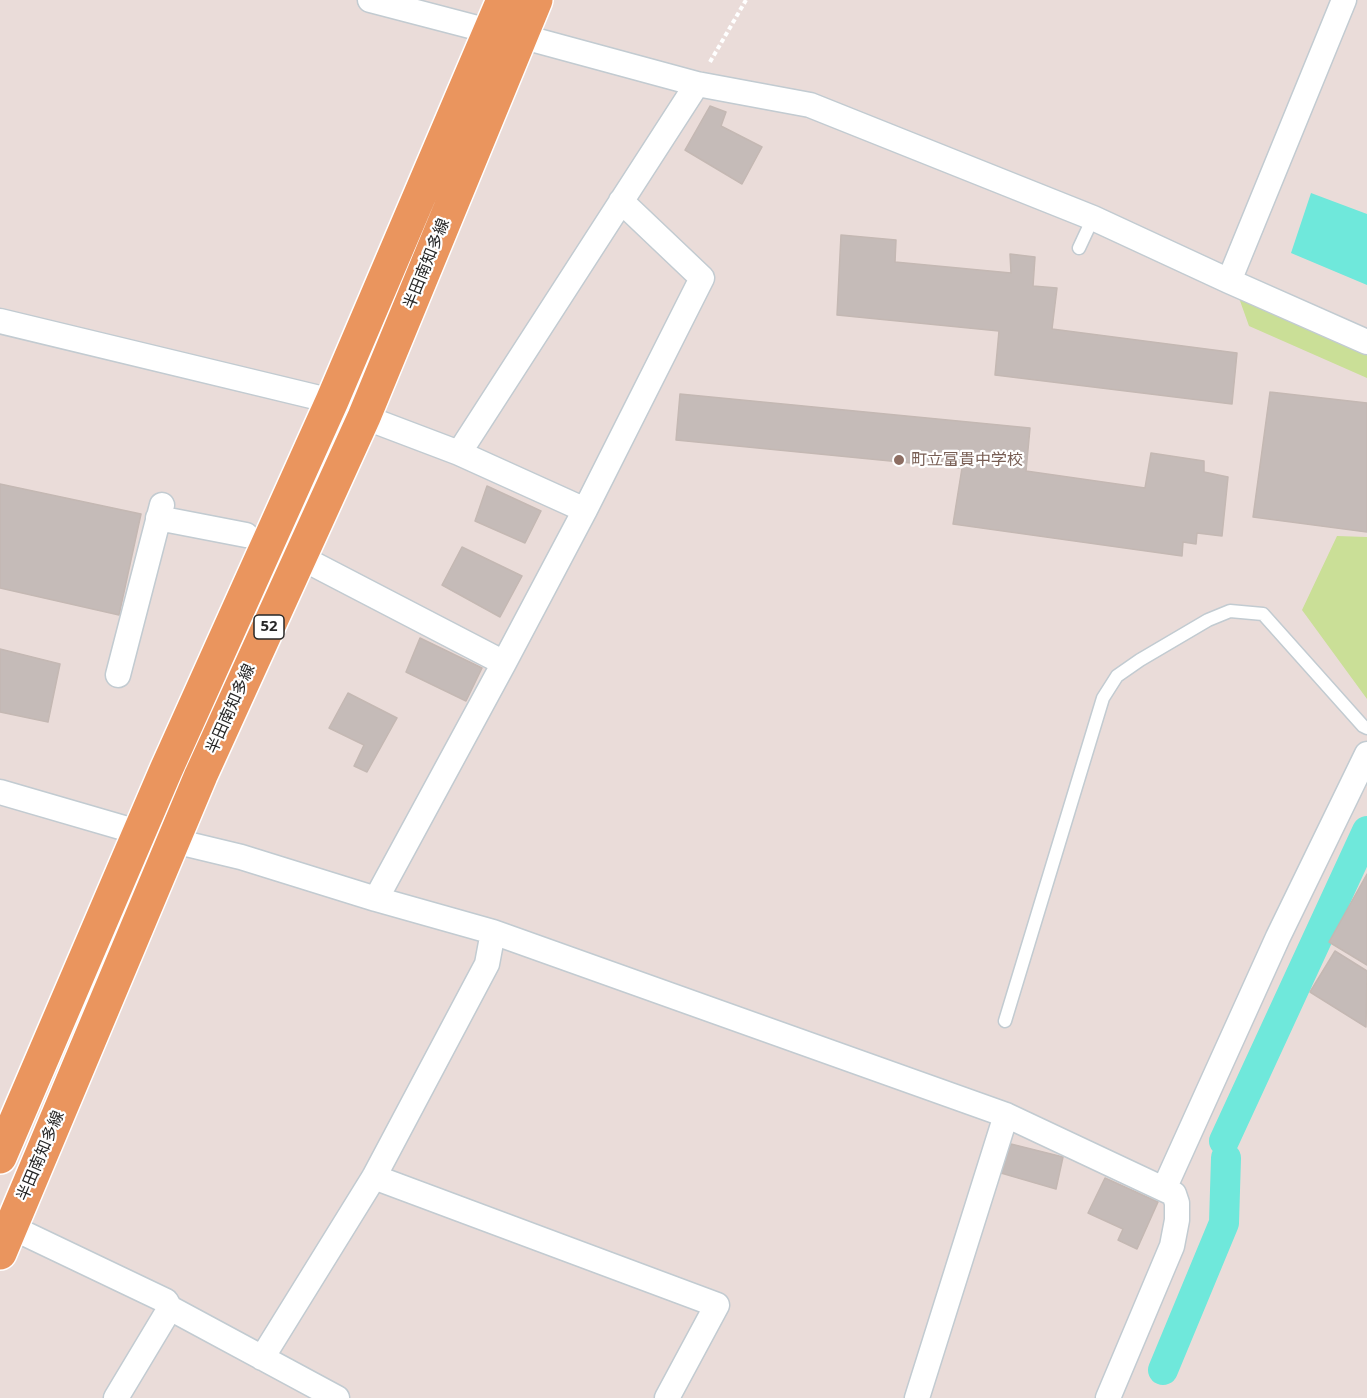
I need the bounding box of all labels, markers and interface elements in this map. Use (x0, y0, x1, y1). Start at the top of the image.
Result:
street label: 半田南知多線 (400, 216, 454, 312)
place label: 町立富貴中学校 (911, 450, 1023, 470)
marker: 町立富貴中学校 (892, 453, 906, 467)
road number: 52 (254, 615, 284, 639)
street label: 半田南知多線 (203, 661, 259, 757)
street label: 半田南知多線 (13, 1108, 69, 1204)

